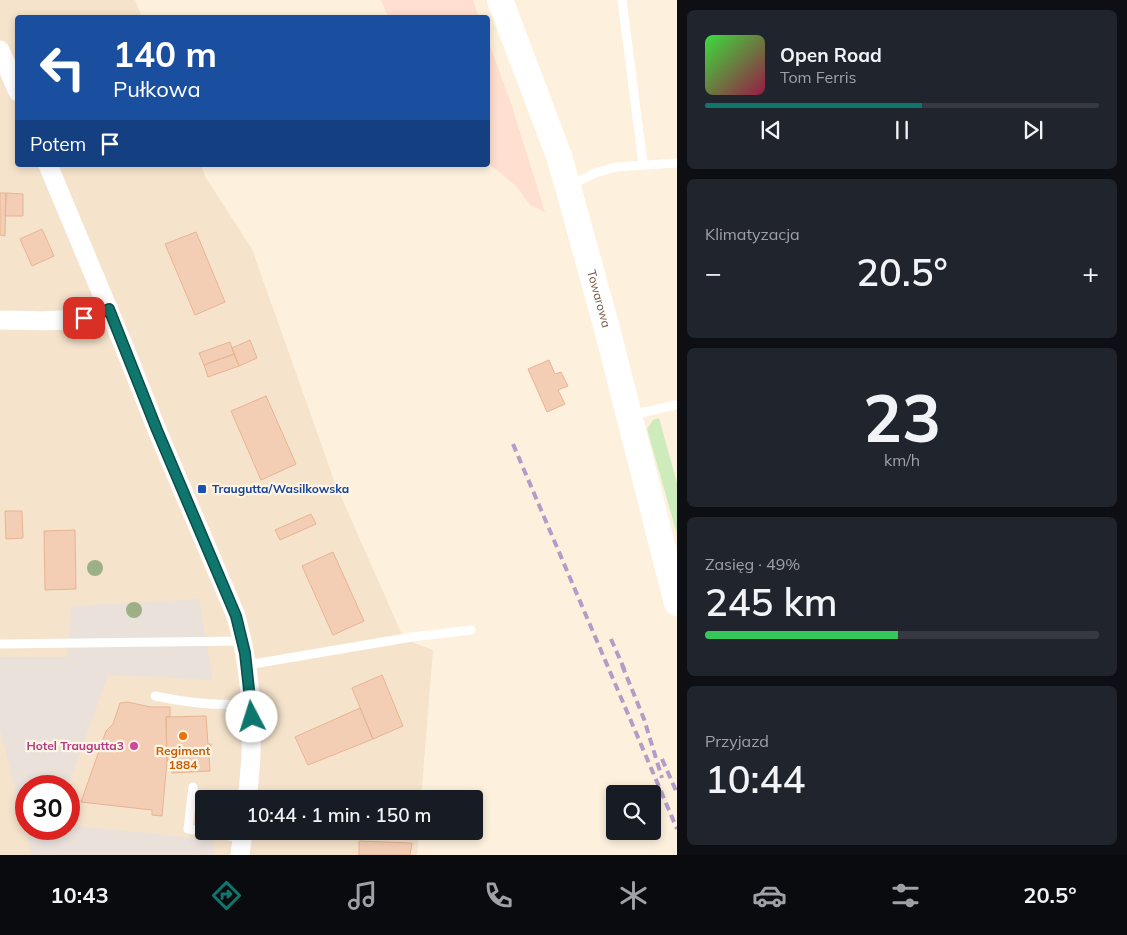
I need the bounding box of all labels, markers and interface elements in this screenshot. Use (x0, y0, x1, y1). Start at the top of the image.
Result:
text: 140 m (113, 32, 217, 76)
icon: left (30, 35, 95, 100)
text: Open Road (780, 43, 882, 67)
text: Tom Ferris (780, 67, 857, 87)
text: Pułkowa (113, 75, 201, 103)
icon: previous (757, 116, 785, 144)
icon: pause (888, 116, 916, 144)
icon: next (1019, 116, 1047, 144)
icon: arrive (96, 130, 124, 158)
text: Potem (30, 132, 86, 156)
text: Klimatyzacja (705, 224, 800, 244)
text: 20.5° (856, 248, 948, 296)
text: − (705, 255, 722, 290)
text: + (1082, 255, 1099, 290)
street label: Towarowa (584, 268, 614, 329)
pin (63, 297, 105, 339)
icon: arrive (70, 304, 98, 332)
text: 23 (863, 377, 941, 458)
text: km/h (884, 450, 920, 470)
place label: Traugutta/Wasilkowska (212, 481, 349, 496)
marker: Traugutta/Wasilkowska (196, 483, 208, 495)
text: Zasięg · 49% (705, 554, 800, 574)
text: 245 km (705, 578, 838, 626)
position arrow (225, 690, 277, 742)
marker: Regiment 1884 (177, 730, 189, 742)
text: Przyjazd (705, 731, 769, 751)
place label: Hotel Traugutta3 (26, 738, 124, 753)
marker: Hotel Traugutta3 (128, 740, 140, 752)
place label: Regiment 1884 (156, 743, 211, 772)
text: 10:44 (705, 755, 805, 803)
speed limit sign: 30 (15, 775, 80, 840)
map controls (606, 785, 661, 840)
button: search (606, 785, 661, 840)
text: 10:44 · 1 min · 150 m (246, 803, 432, 827)
icon: directions (209, 878, 244, 913)
icon: music (345, 878, 380, 913)
icon: phone (481, 878, 516, 913)
icon: climate (616, 878, 651, 913)
icon: car (752, 878, 787, 913)
icon: filters (888, 878, 923, 913)
text: 10:43 (50, 881, 109, 909)
text: 20.5° (1023, 881, 1077, 909)

